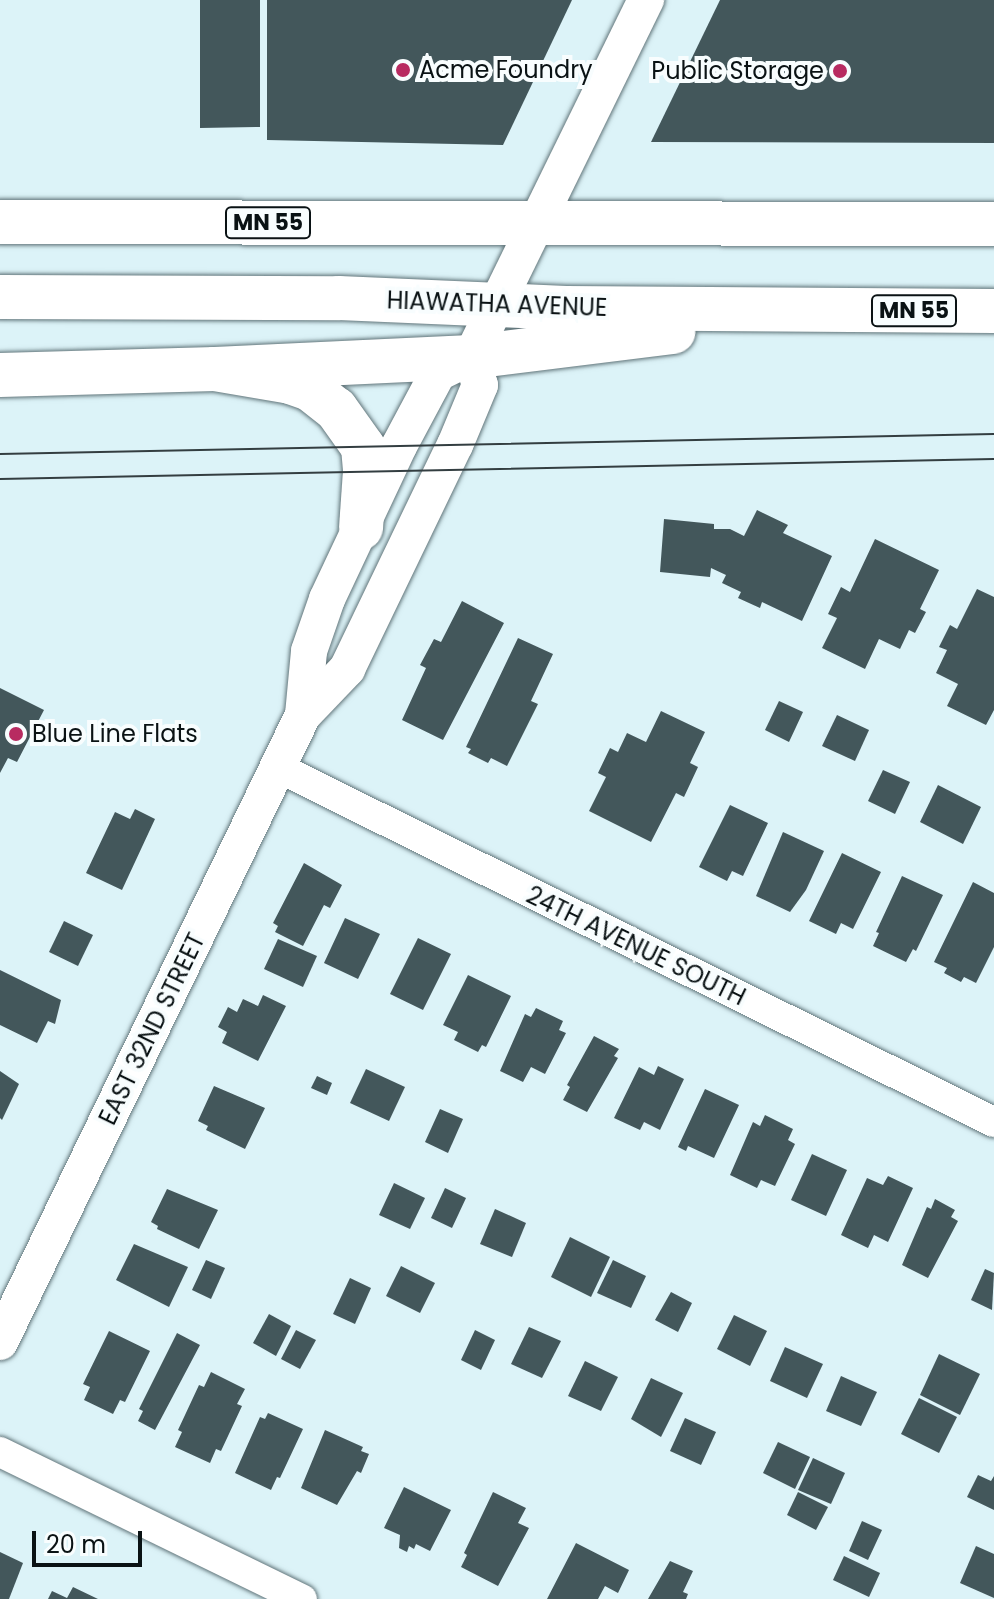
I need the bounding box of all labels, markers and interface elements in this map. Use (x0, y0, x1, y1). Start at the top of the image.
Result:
place label: Acme Foundry (419, 56, 593, 84)
place label: Public Storage (651, 57, 824, 85)
marker: Acme Foundry (394, 61, 412, 79)
marker: Public Storage (831, 62, 849, 80)
road number: MN 55 (224, 205, 312, 241)
street label: HIAWATHA AVENUE (386, 286, 608, 322)
road number: MN 55 (870, 293, 958, 329)
place label: Blue Line Flats (32, 720, 198, 748)
marker: Blue Line Flats (7, 725, 25, 743)
street label: 24TH AVENUE SOUTH (522, 880, 750, 1012)
street label: EAST 32ND STREET (93, 929, 211, 1129)
scale bar (36, 1515, 146, 1565)
text: 20 m (46, 1528, 106, 1561)

